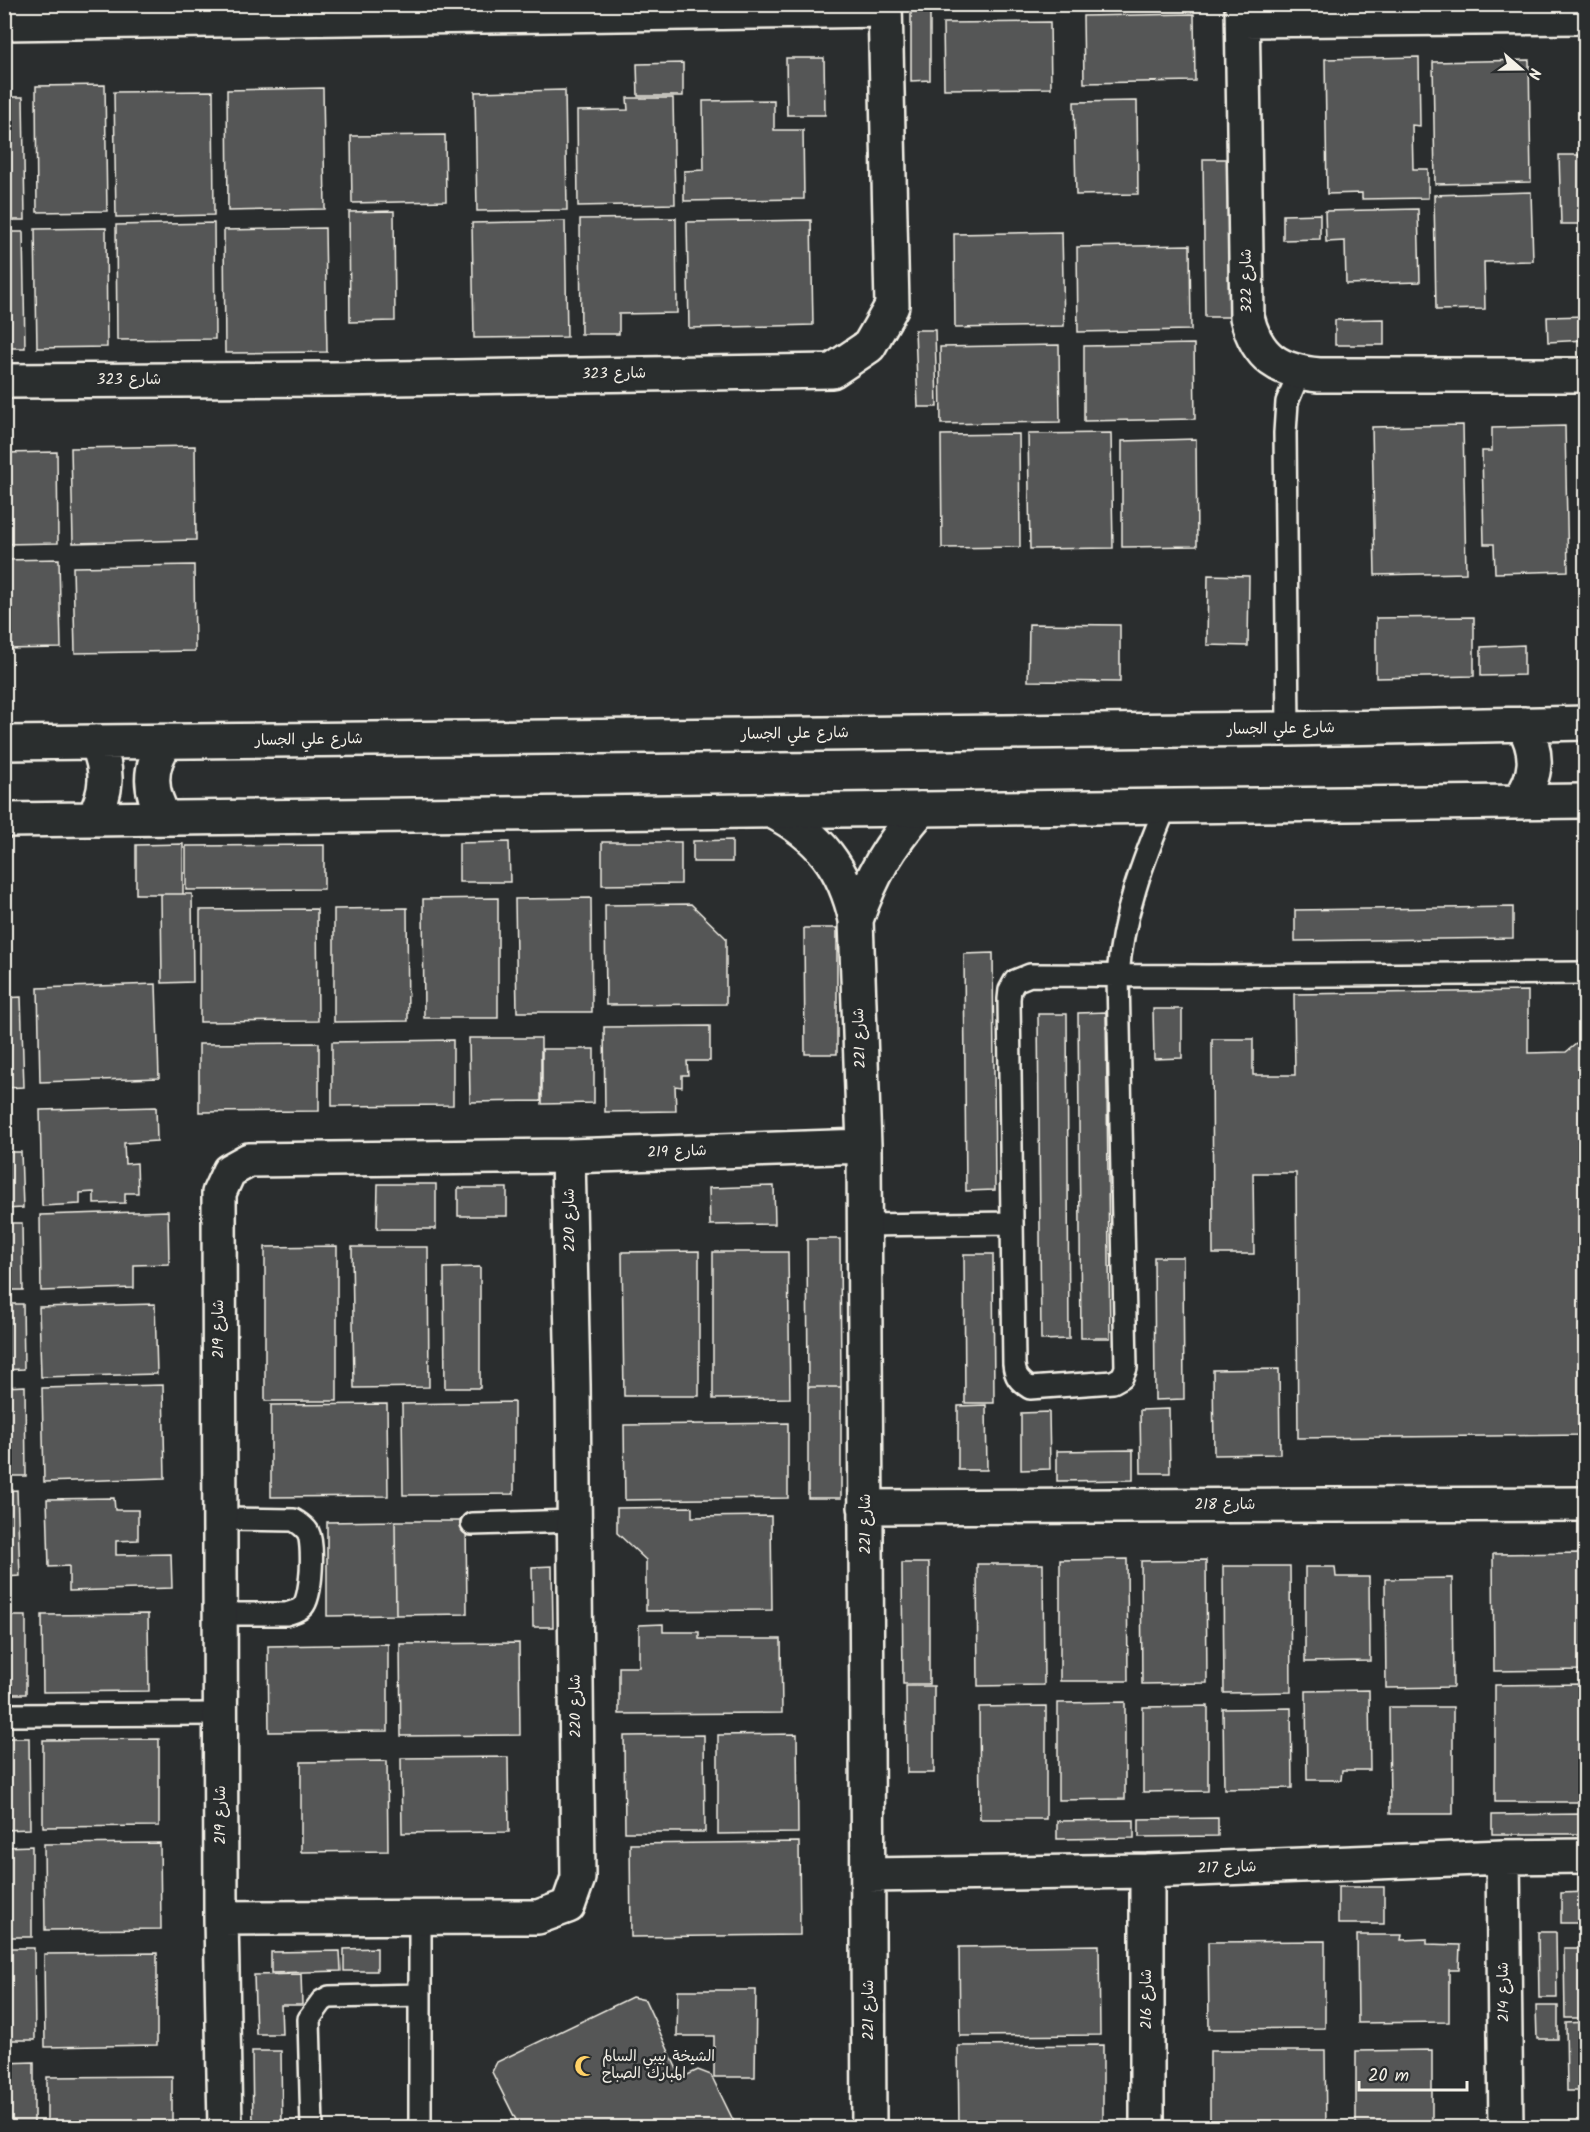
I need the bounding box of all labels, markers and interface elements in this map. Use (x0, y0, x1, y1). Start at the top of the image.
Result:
north arrow (1491, 39, 1551, 99)
text: N (1520, 65, 1547, 83)
street label: شارع 322 (1234, 249, 1260, 313)
street label: شارع 323 (582, 361, 646, 387)
street label: شارع 323 (97, 368, 161, 392)
street label: شارع علي الجسار (1226, 716, 1335, 742)
street label: شارع علي الجسار (740, 721, 849, 747)
street label: شارع علي الجسار (254, 727, 363, 753)
street label: شارع 221 (847, 1007, 873, 1069)
street label: شارع 219 (647, 1139, 707, 1165)
street label: شارع 220 (557, 1188, 583, 1252)
street label: شارع 219 (207, 1299, 231, 1359)
street label: شارع 218 (1195, 1493, 1255, 1517)
street label: شارع 221 (854, 1494, 878, 1554)
street label: شارع 220 (563, 1674, 589, 1738)
street label: شارع 219 (209, 1785, 233, 1845)
street label: شارع 217 (1197, 1855, 1257, 1881)
street label: شارع 214 (1491, 1962, 1517, 2022)
street label: شارع 216 (1135, 1969, 1159, 2029)
street label: شارع 221 (857, 1980, 881, 2040)
place label: الشيخة بيبي السالم المبارك الصباح (602, 2045, 715, 2086)
mosque icon: الشيخة بيبي السالم المبارك الصباح (573, 2054, 597, 2078)
scale bar (1359, 2054, 1467, 2092)
text: 20 m (1368, 2062, 1409, 2091)

